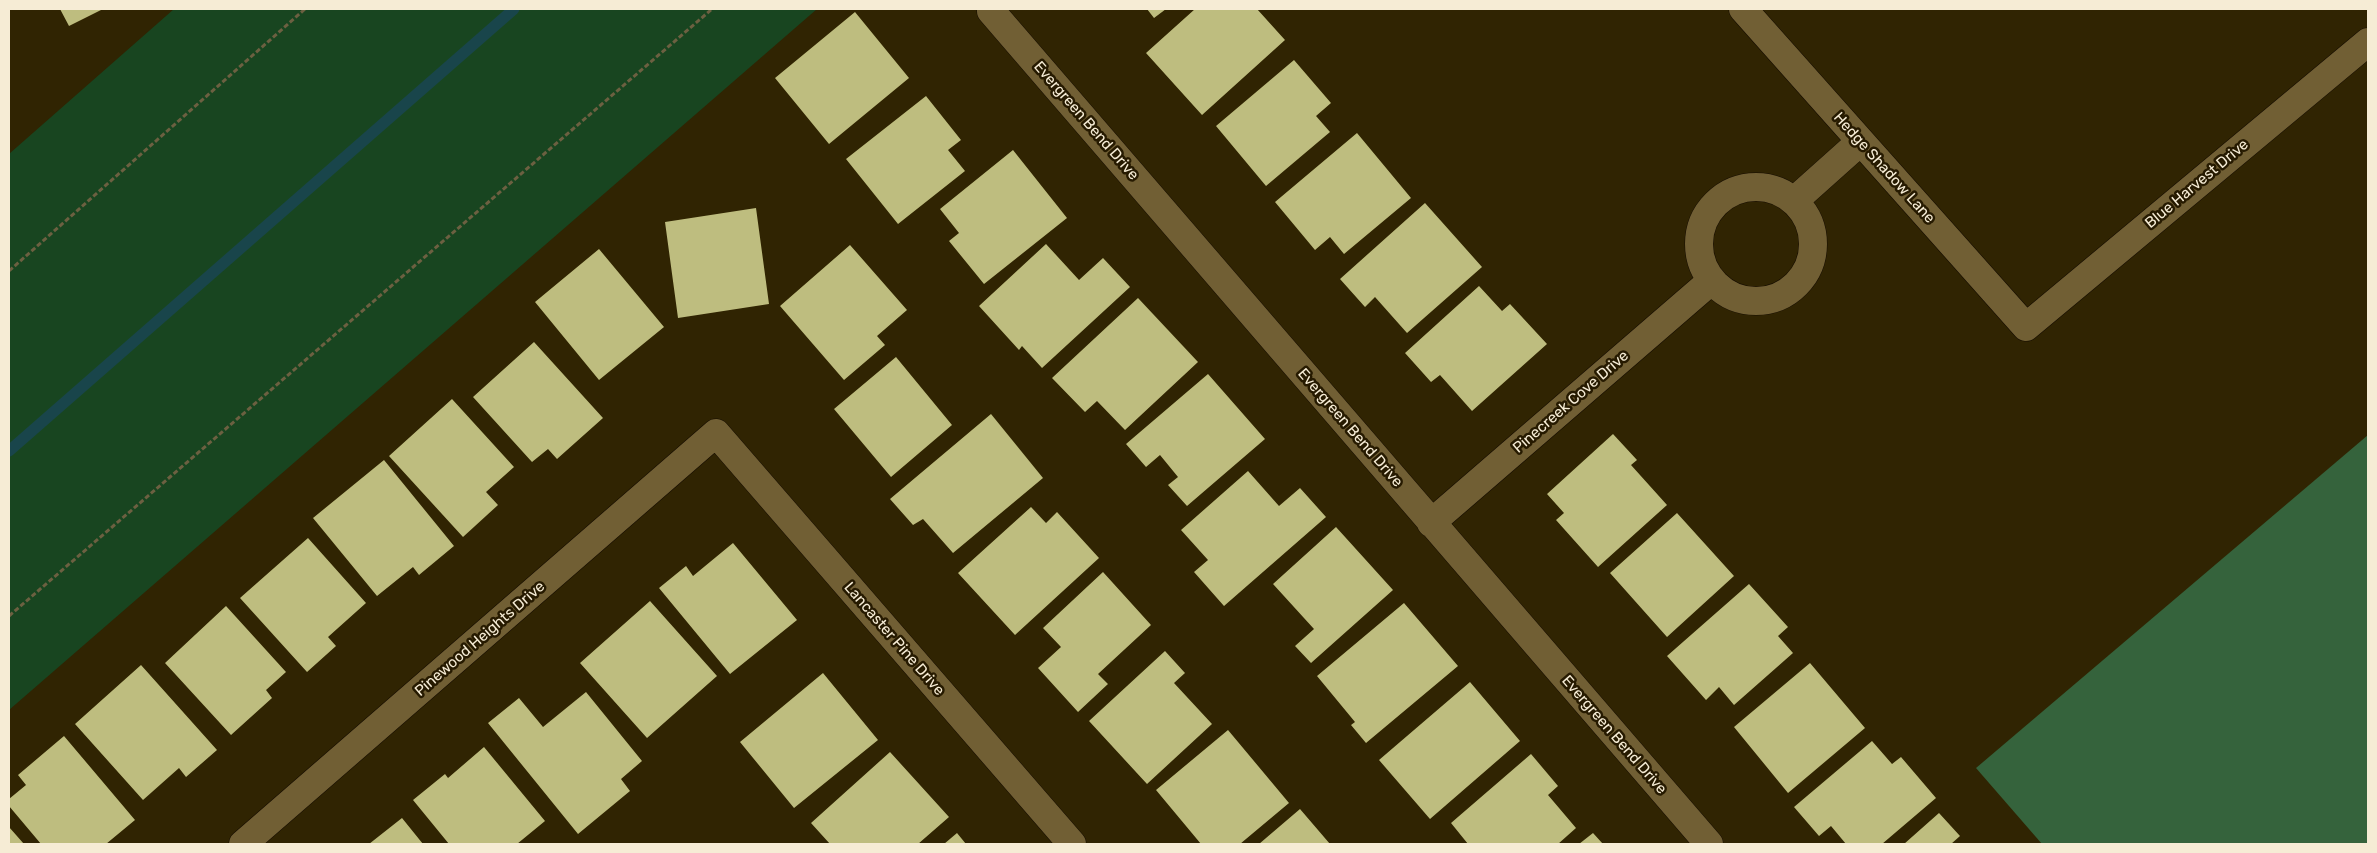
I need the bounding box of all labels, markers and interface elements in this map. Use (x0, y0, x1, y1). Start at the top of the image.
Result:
street label: Evergreen Bend Drive (1030, 58, 1142, 184)
street label: Hedge Shadow Lane (1829, 109, 1939, 227)
street label: Blue Harvest Drive (2142, 136, 2252, 232)
street label: Pinecreek Cove Drive (1510, 347, 1632, 457)
street label: Evergreen Bend Drive (1294, 365, 1406, 491)
street label: Pinewood Heights Drive (411, 578, 549, 700)
street label: Lancaster Pine Drive (840, 579, 948, 699)
street label: Evergreen Bend Drive (1558, 672, 1670, 798)

